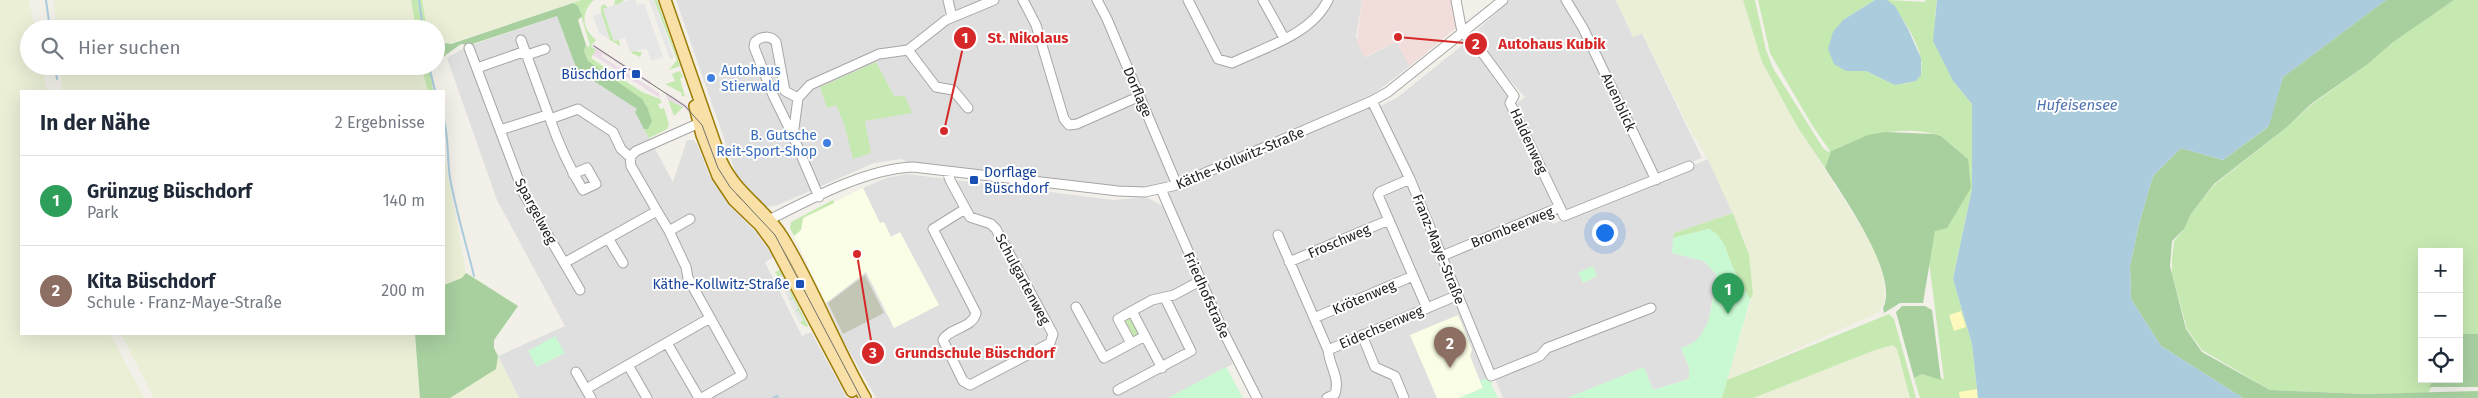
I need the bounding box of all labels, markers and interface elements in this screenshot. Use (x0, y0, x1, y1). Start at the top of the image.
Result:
search box (20, 20, 445, 75)
callout: St. Nikolaus (952, 23, 1078, 53)
text: 1 (962, 29, 968, 47)
text: St. Nikolaus (987, 29, 1069, 47)
callout: Autohaus Kubik (1464, 29, 1616, 59)
icon: search (38, 34, 66, 62)
text: 2 (1472, 35, 1480, 53)
text: Autohaus Kubik (1497, 35, 1606, 53)
text: Hier suchen (78, 36, 181, 59)
place label: Autohaus Stierwald (721, 62, 781, 95)
street label: Dorflage (1119, 64, 1156, 120)
place label: Büschdorf (561, 66, 627, 83)
marker: Büschdorf (630, 68, 642, 80)
street label: Auenblick (1598, 70, 1640, 135)
marker: Autohaus Stierwald (705, 72, 717, 84)
water label: Hufeisensee (2036, 96, 2118, 114)
street label: Haldenweg (1506, 106, 1551, 177)
text: In der Nähe (40, 110, 150, 136)
text: 2 Ergebnisse (335, 113, 425, 132)
street label: Käthe-Kollwitz-Straße (1174, 124, 1307, 193)
place label: B. Gutsche Reit-Sport-Shop (716, 127, 817, 160)
marker: B. Gutsche Reit-Sport-Shop (821, 137, 833, 149)
place label: Dorflage Büschdorf (984, 164, 1050, 197)
marker: Dorflage Büschdorf (968, 174, 980, 186)
street label: Spargelweg (511, 175, 560, 248)
text: Grünzug Büschdorf (87, 180, 252, 203)
text: 1 (52, 191, 60, 210)
text: 140 m (383, 191, 425, 210)
street label: Franz-Maye-Straße (1409, 192, 1468, 307)
text: Park (87, 203, 119, 222)
street label: Brombeerweg (1468, 203, 1557, 252)
street label: Froschweg (1306, 220, 1374, 262)
your location (1592, 220, 1618, 246)
street label: Schulgartenweg (991, 231, 1054, 328)
map controls (2418, 248, 2463, 383)
button: + (2418, 248, 2463, 293)
street label: Friedhofstraße (1180, 249, 1233, 341)
text: Kita Büschdorf (87, 270, 215, 293)
pin: 1 (1712, 273, 1744, 314)
place label: Käthe-Kollwitz-Straße (652, 276, 790, 293)
street label: Krötenweg (1330, 276, 1399, 318)
marker: Käthe-Kollwitz-Straße (794, 278, 806, 290)
text: 2 (52, 281, 60, 300)
text: 200 m (381, 281, 425, 300)
text: Schule · Franz-Maye-Straße (87, 293, 282, 312)
button: − (2418, 293, 2463, 338)
street label: Eidechsenweg (1337, 302, 1426, 353)
pin: 2 (1434, 327, 1466, 368)
callout: Grundschule Büschdorf (860, 338, 1065, 368)
button: locate (2418, 338, 2463, 383)
text: 3 (868, 344, 877, 362)
text: Grundschule Büschdorf (895, 344, 1057, 362)

